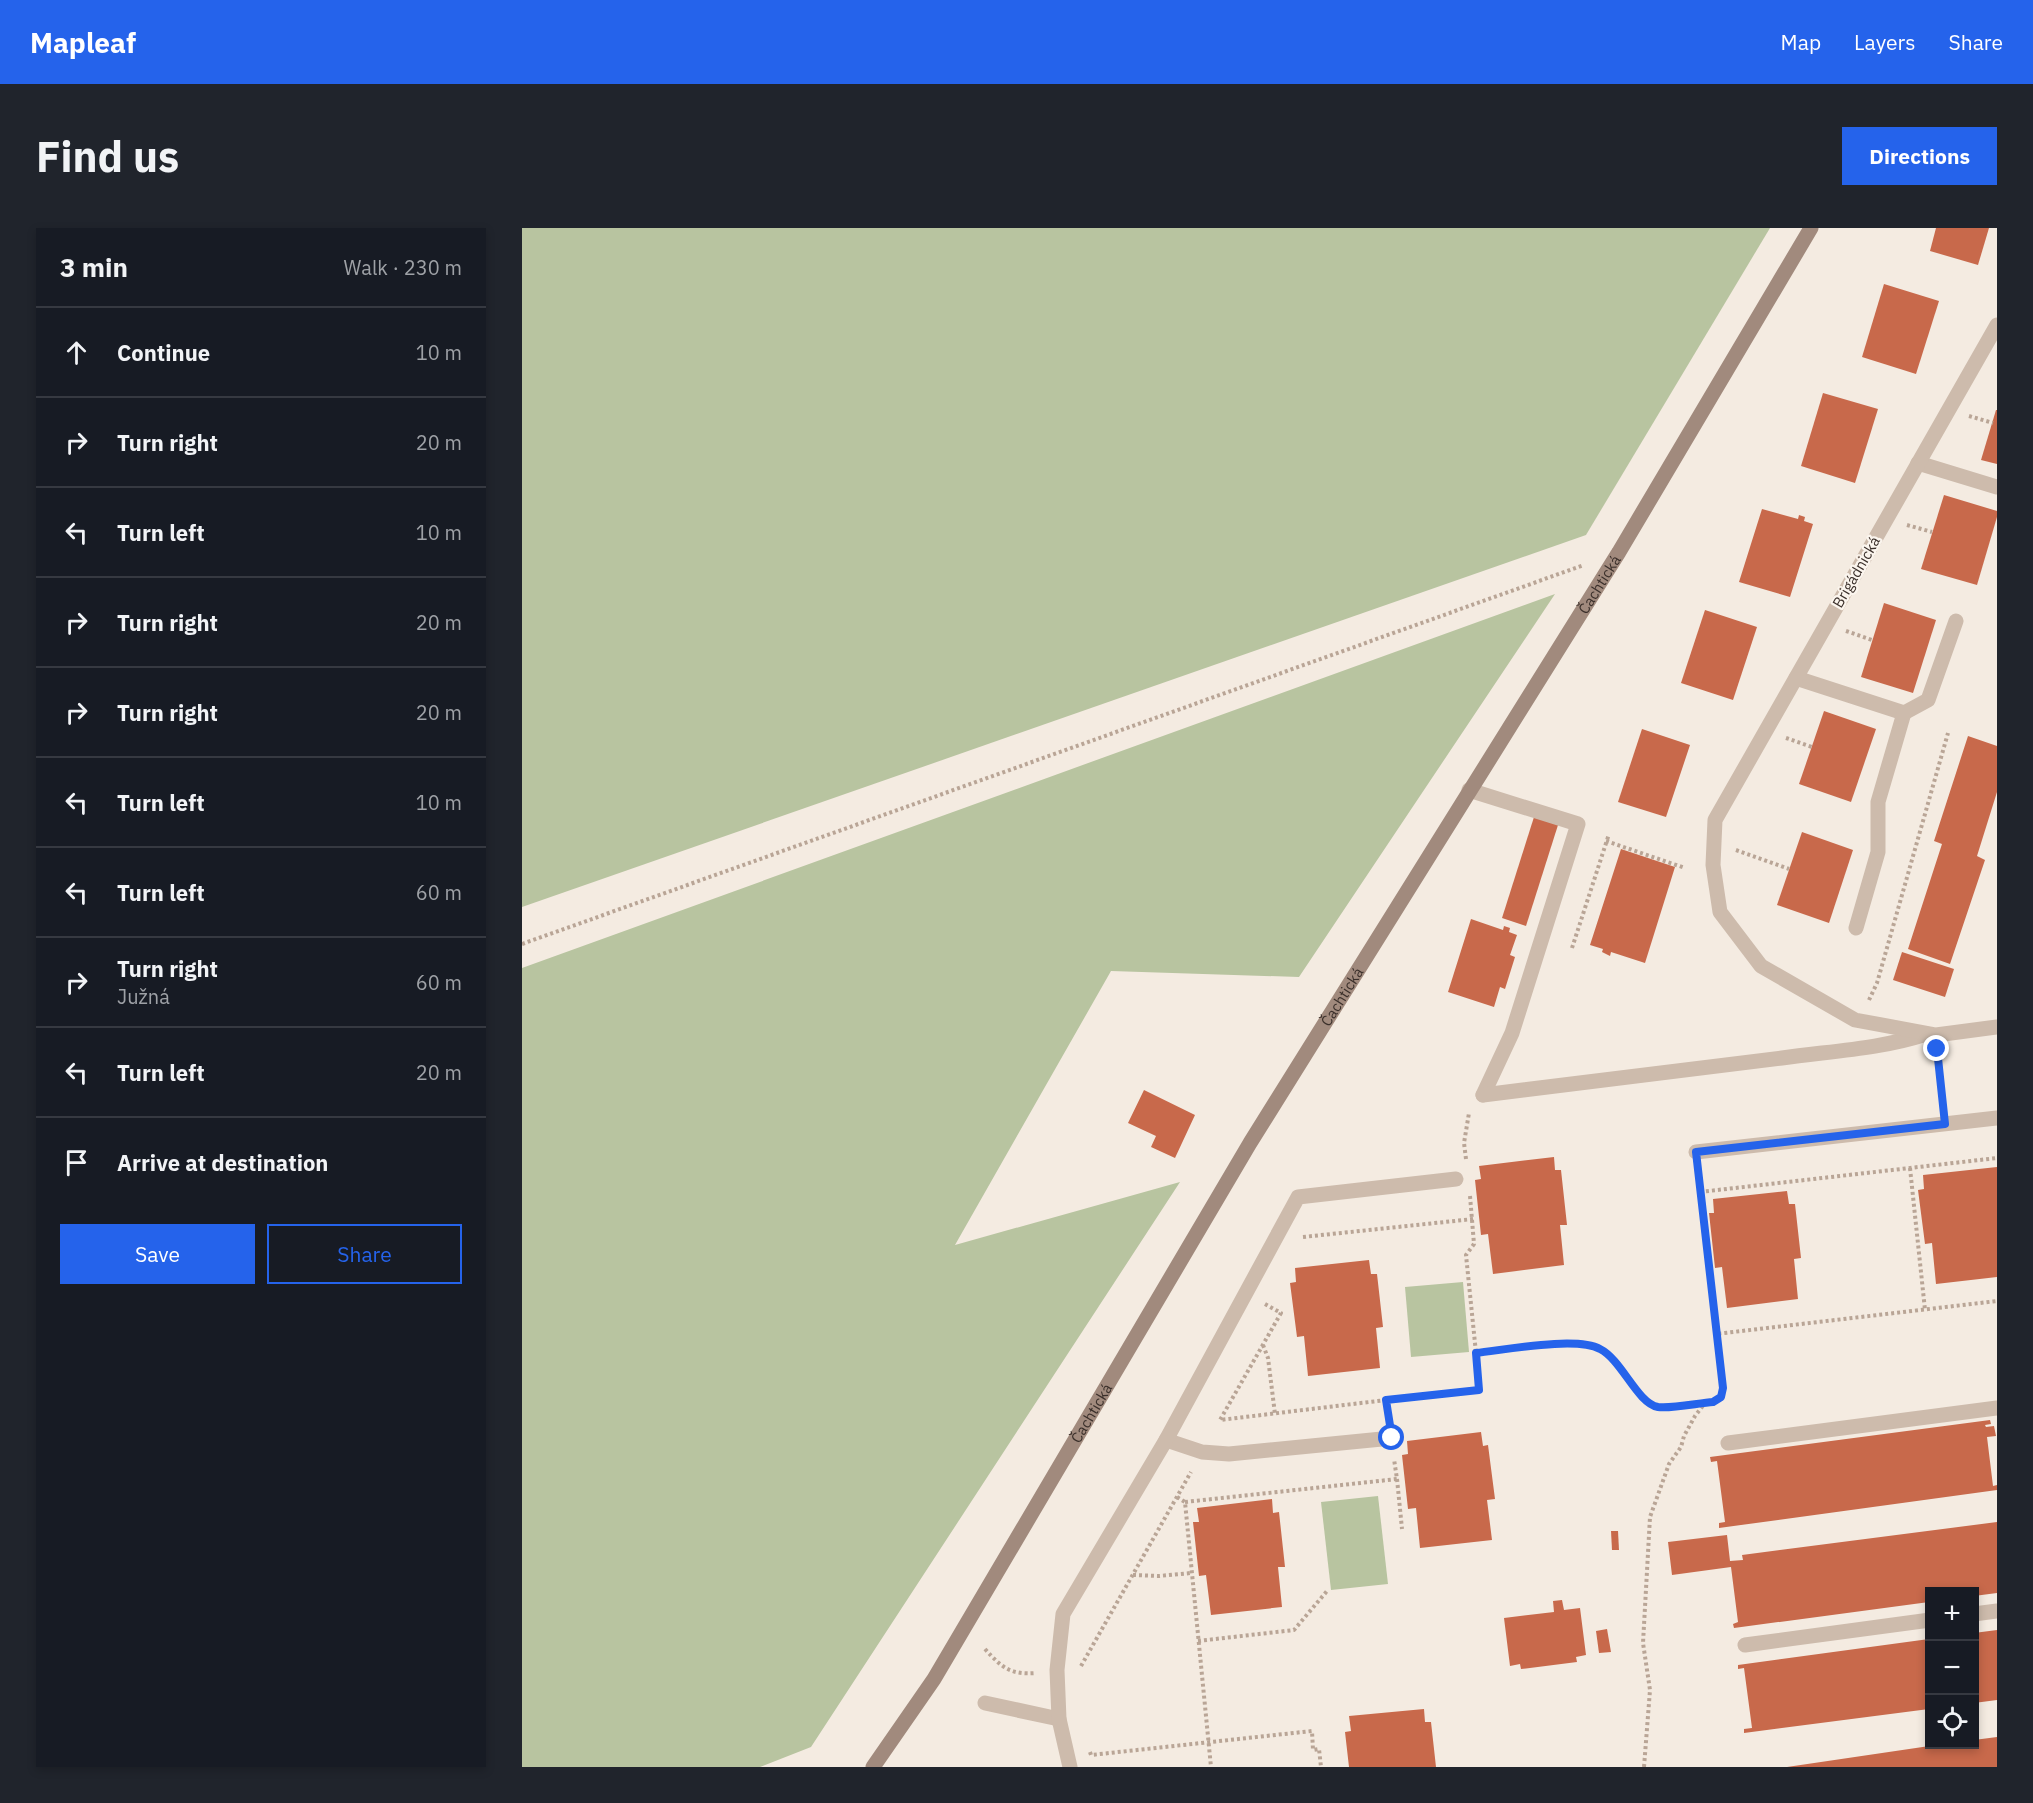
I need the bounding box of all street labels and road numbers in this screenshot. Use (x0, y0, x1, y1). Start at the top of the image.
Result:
street label: Brigádnická (1828, 533, 1884, 611)
street label: Čachtická (1573, 551, 1624, 617)
street label: Čachtická (1316, 964, 1367, 1029)
street label: Čachtická (1066, 1380, 1116, 1446)

